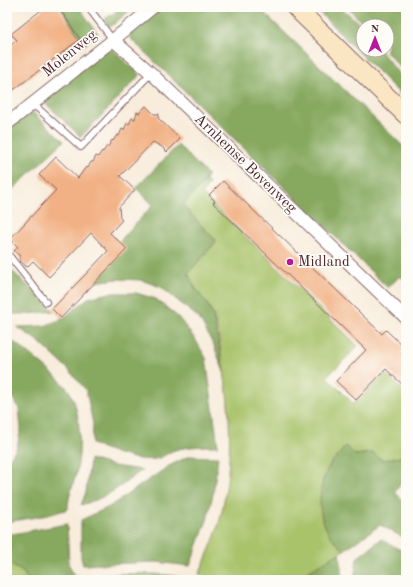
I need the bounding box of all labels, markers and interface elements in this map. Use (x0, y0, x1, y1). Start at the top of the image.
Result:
north arrow (355, 18, 395, 58)
text: N (371, 24, 380, 35)
street label: Molenweg (40, 28, 100, 80)
street label: Arnhemse Bovenweg (191, 112, 299, 216)
place label: Midland (298, 255, 350, 270)
marker: Midland (285, 257, 295, 267)

